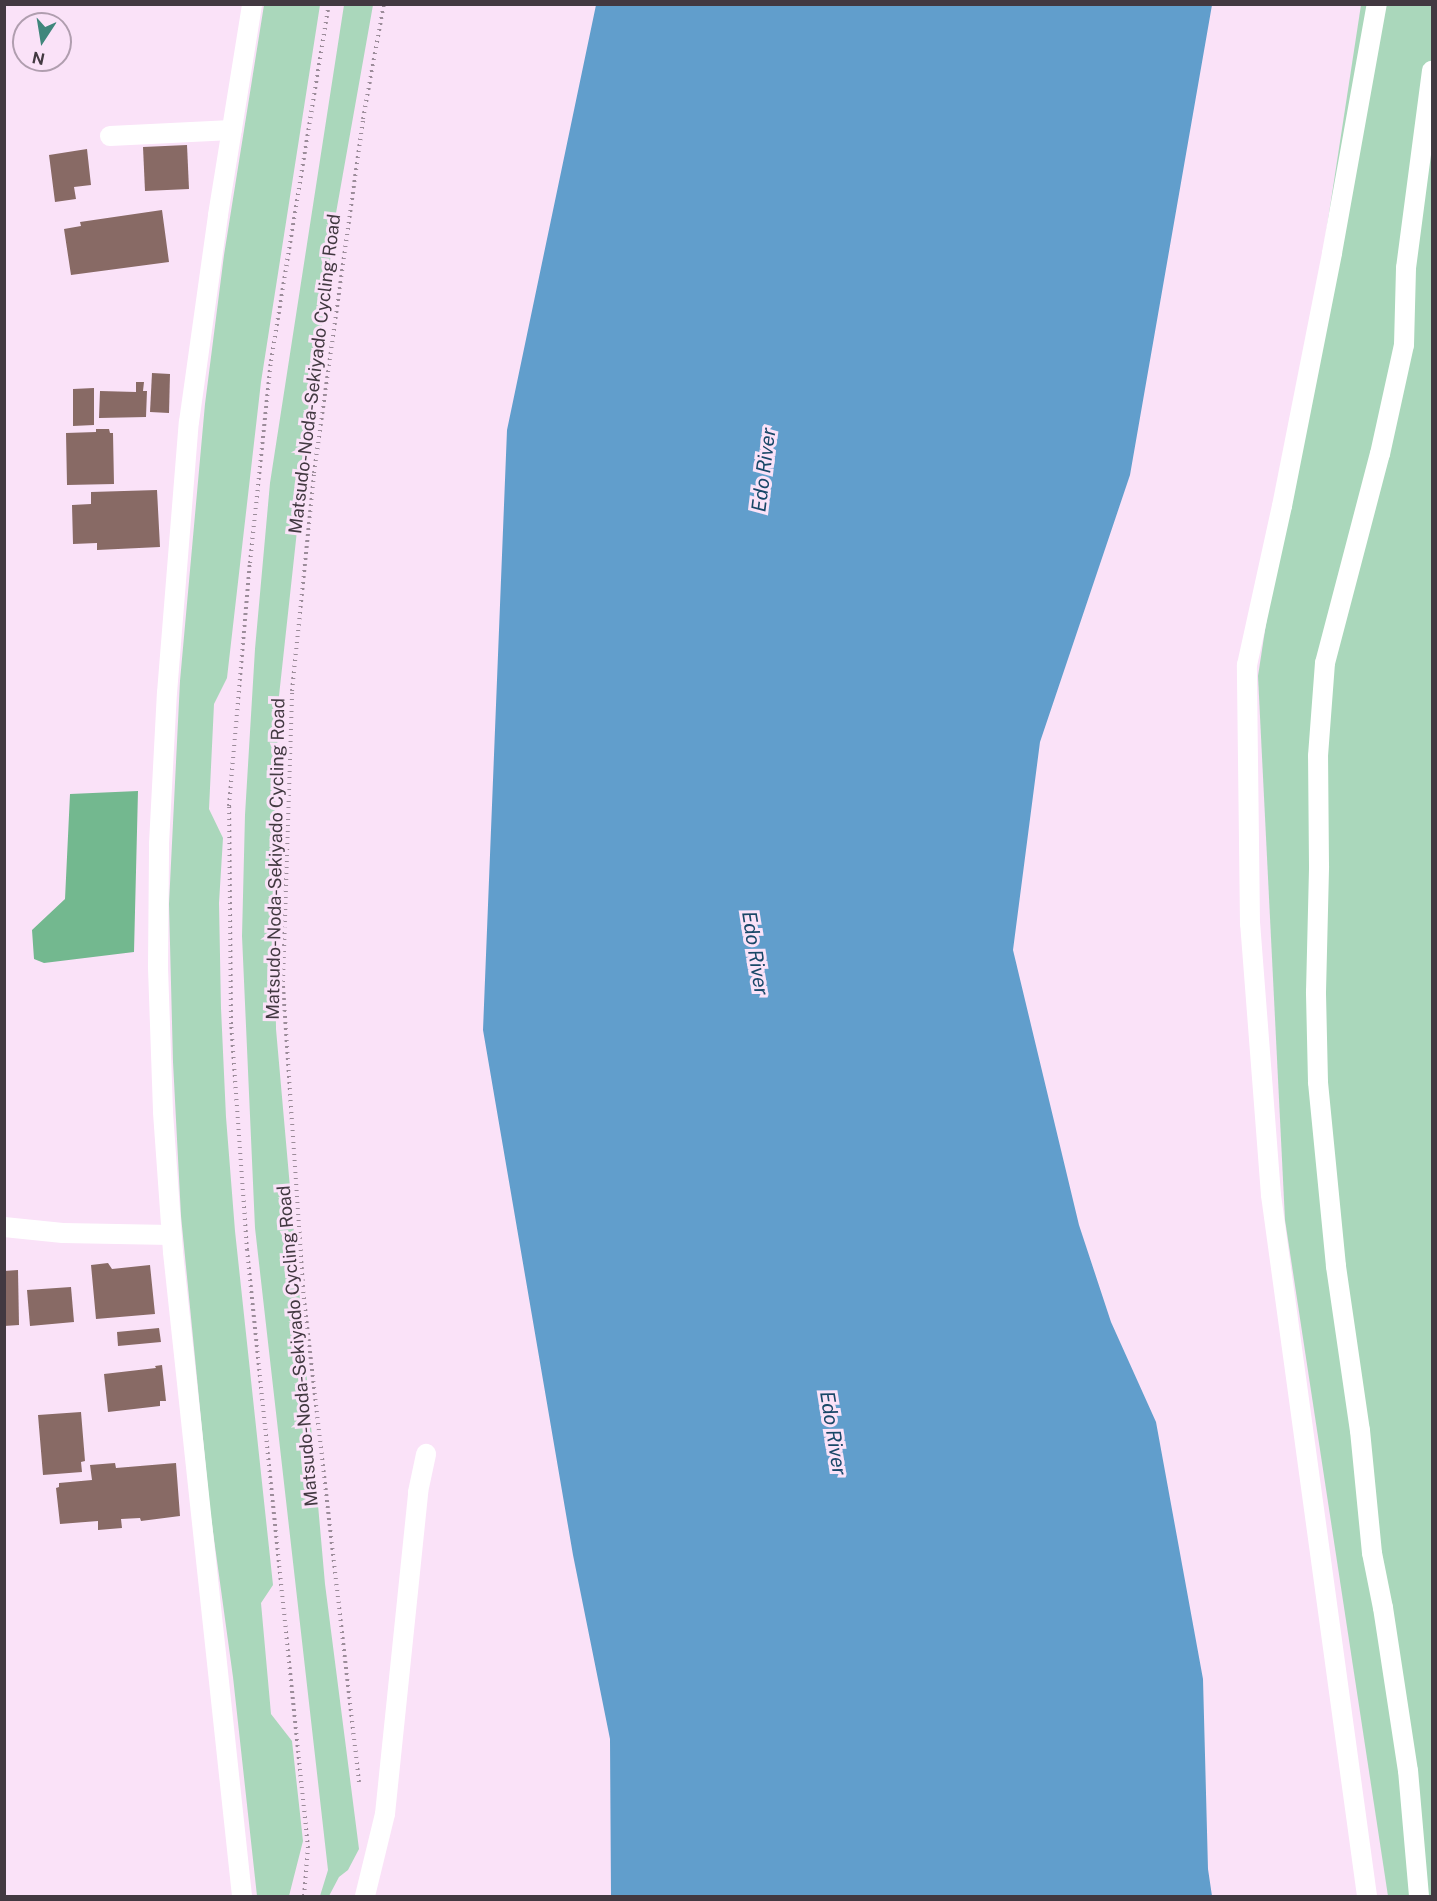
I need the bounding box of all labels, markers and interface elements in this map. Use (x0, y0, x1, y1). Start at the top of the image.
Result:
north arrow (12, 12, 72, 72)
text: N (30, 48, 47, 69)
street label: Matsudo-Noda-Sekiyado Cycling Road (285, 213, 345, 535)
water label: Edo River (747, 426, 781, 514)
street label: Matsudo-Noda-Sekiyado Cycling Road (262, 698, 290, 1020)
water label: Edo River (737, 909, 773, 997)
street label: Matsudo-Noda-Sekiyado Cycling Road (273, 1185, 323, 1507)
water label: Edo River (815, 1389, 851, 1477)

